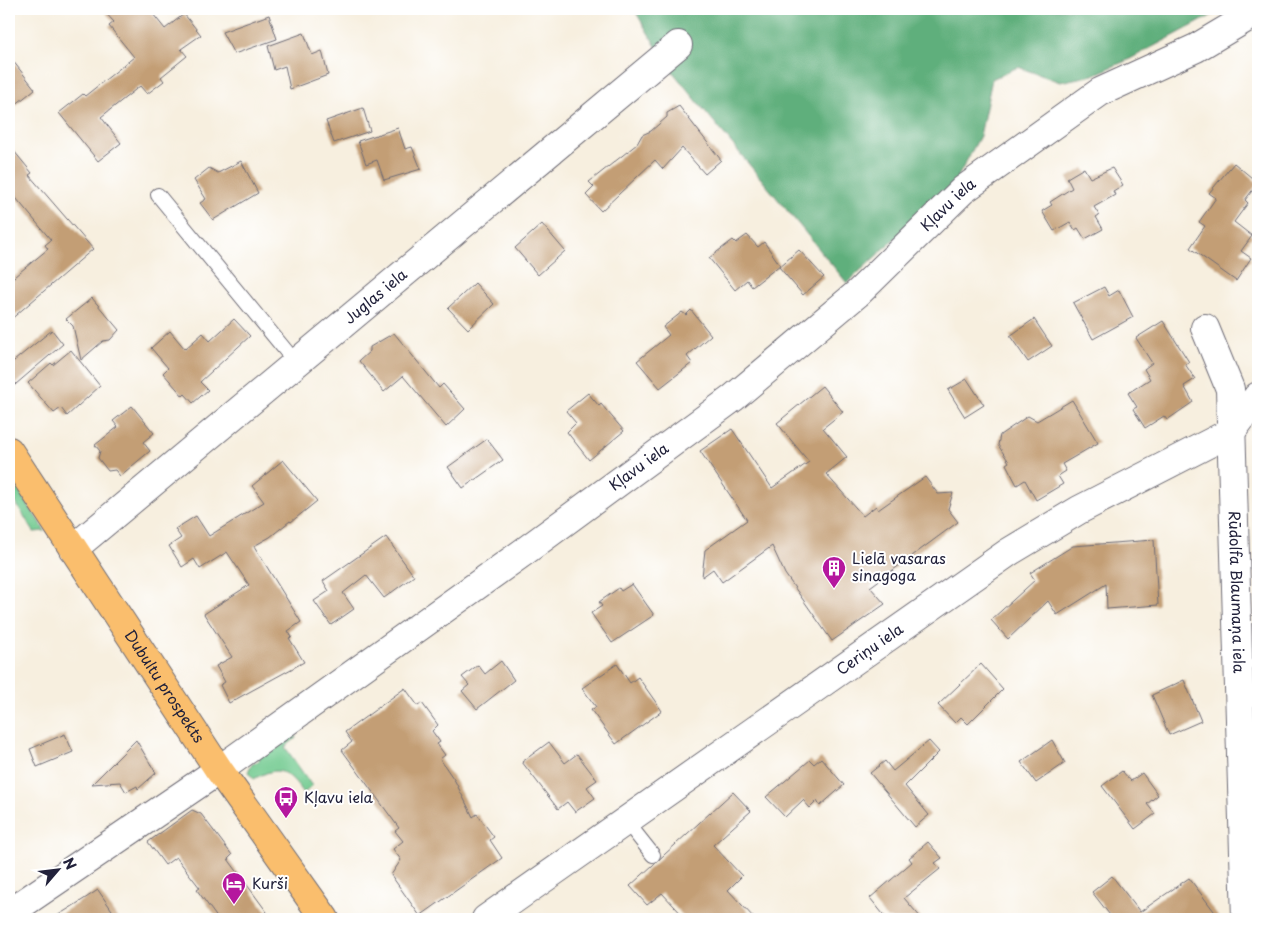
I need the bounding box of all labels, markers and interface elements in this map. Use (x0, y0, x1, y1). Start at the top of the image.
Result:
street label: Kļavu iela (914, 171, 980, 236)
street label: Juglas iela (338, 262, 412, 329)
street label: Kļavu iela (604, 436, 673, 496)
street label: Rūdolfa Blaumaņa iela (1224, 510, 1252, 674)
place label: Lielā vasaras sinagoga (852, 546, 946, 586)
building icon: Lielā vasaras sinagoga (821, 555, 847, 589)
street label: Ceriņu iela (831, 616, 908, 680)
street label: Dubultu prospekts (119, 624, 211, 747)
bus stop icon: Kļavu iela (273, 785, 299, 819)
place label: Kļavu iela (304, 785, 374, 808)
north arrow (32, 846, 82, 896)
text: N (58, 854, 82, 873)
hotel icon: Kurši (221, 871, 247, 905)
place label: Kurši (252, 871, 288, 894)

